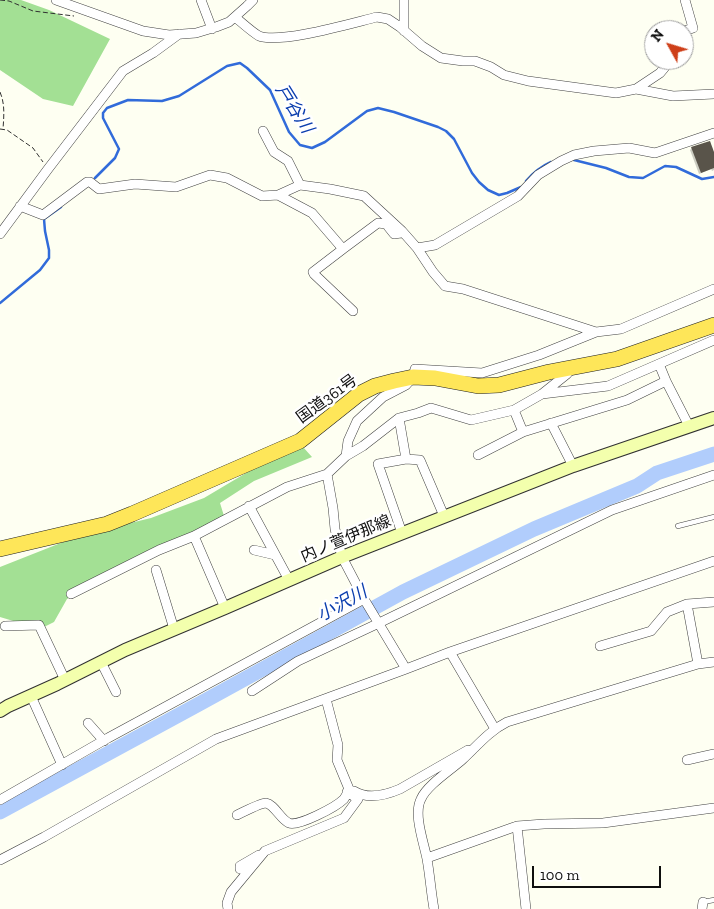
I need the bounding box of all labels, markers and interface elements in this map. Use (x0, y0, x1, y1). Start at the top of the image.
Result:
north arrow (644, 20, 694, 70)
text: N (648, 26, 668, 45)
water label: 戸谷川 (271, 80, 317, 138)
street label: 国道361号 (293, 371, 361, 427)
street label: 内ノ萱伊那線 (298, 511, 394, 567)
water label: 小沢川 (313, 581, 371, 627)
scale bar (534, 856, 663, 888)
text: 100 m (540, 866, 579, 884)

